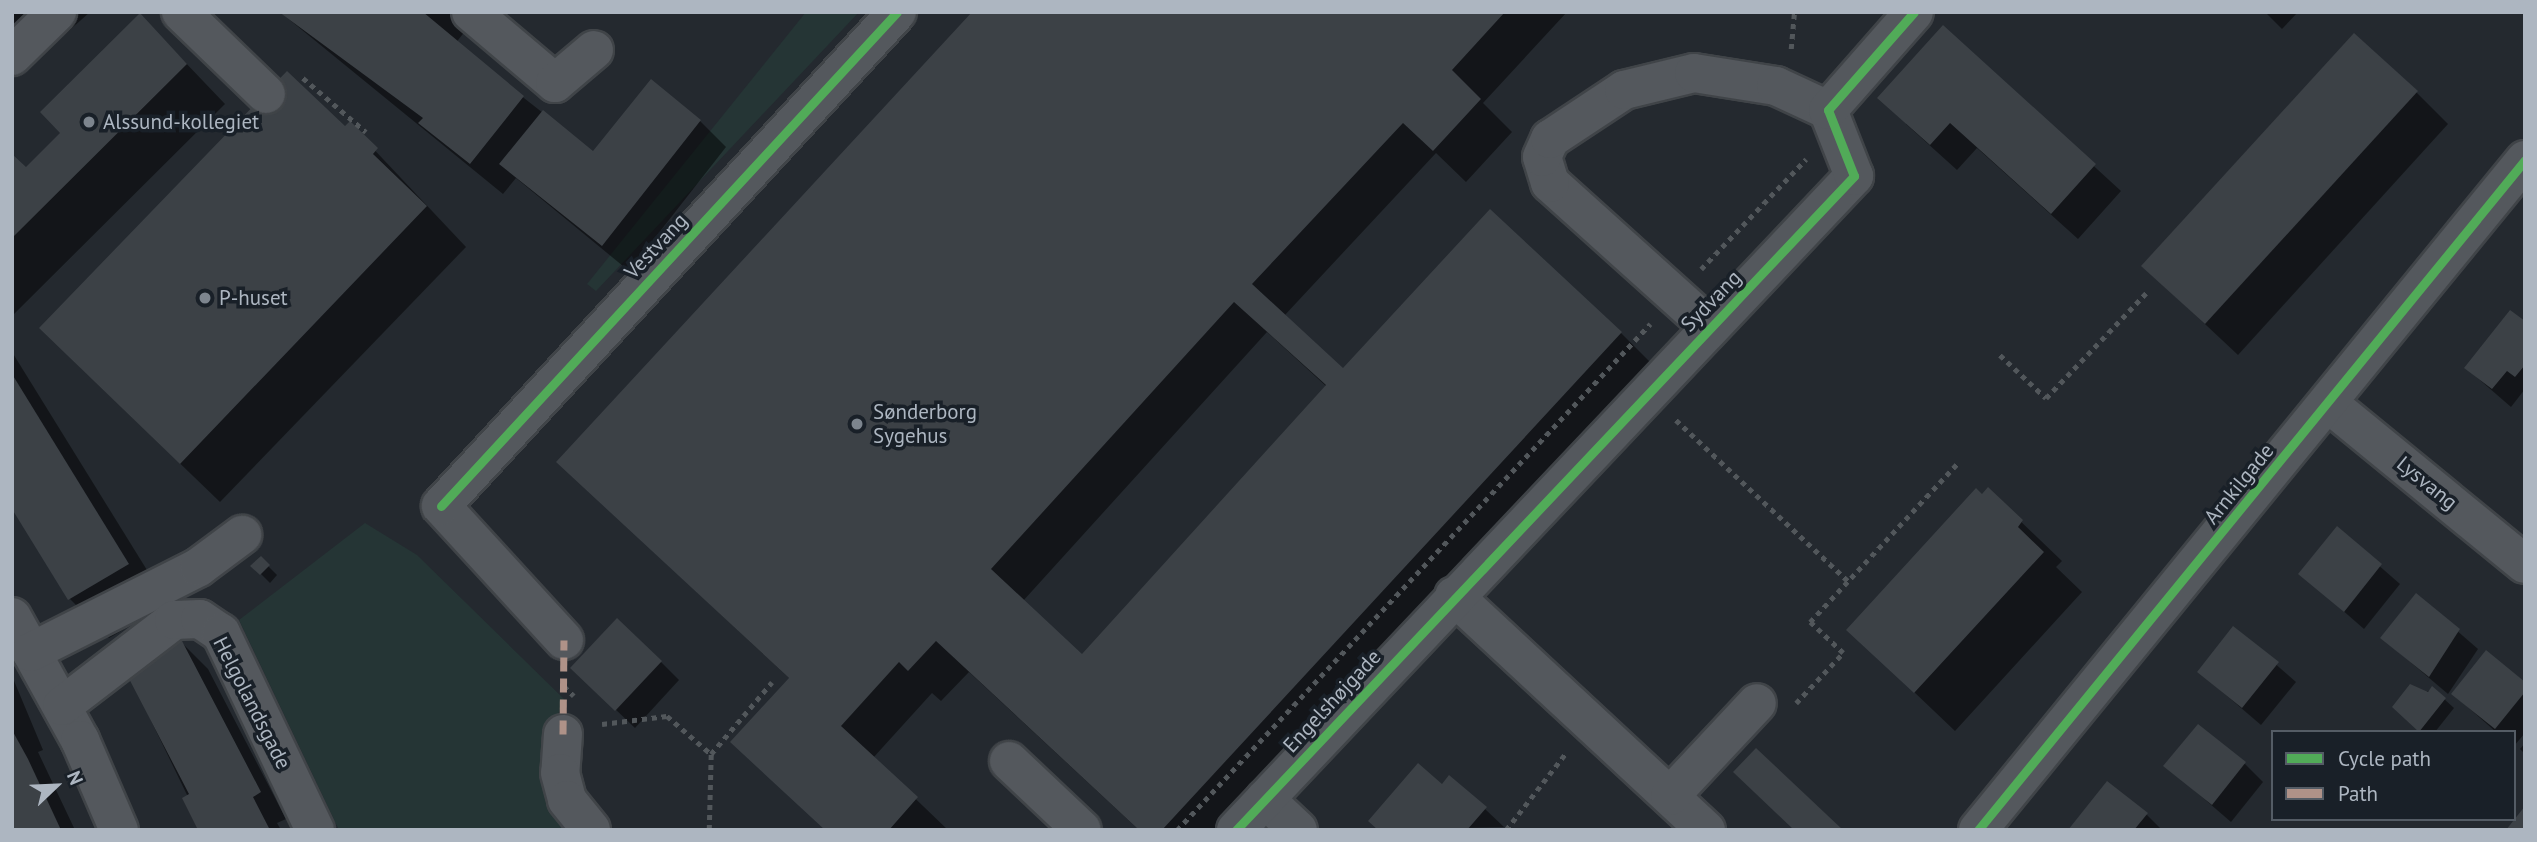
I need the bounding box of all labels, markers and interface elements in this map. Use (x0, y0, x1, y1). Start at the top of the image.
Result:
place label: Alssund-kollegiet (103, 109, 259, 135)
marker: Alssund-kollegiet (81, 114, 97, 130)
street label: Vestvang (619, 208, 693, 284)
street label: Sydvang (1676, 265, 1746, 337)
place label: P-huset (219, 285, 288, 311)
marker: P-huset (197, 290, 213, 306)
place label: Sønderborg Sygehus (873, 399, 977, 449)
marker: Sønderborg Sygehus (847, 414, 867, 434)
street label: Arnkilgade (2199, 439, 2279, 529)
street label: Lysvang (2392, 451, 2462, 515)
street label: Helgolandsgade (208, 633, 296, 773)
street label: Engelshøjgade (1278, 644, 1386, 758)
legend (2271, 730, 2516, 821)
text: Cycle path (2338, 745, 2431, 772)
north arrow (21, 751, 91, 821)
text: N (62, 767, 89, 788)
text: Path (2338, 780, 2378, 807)

